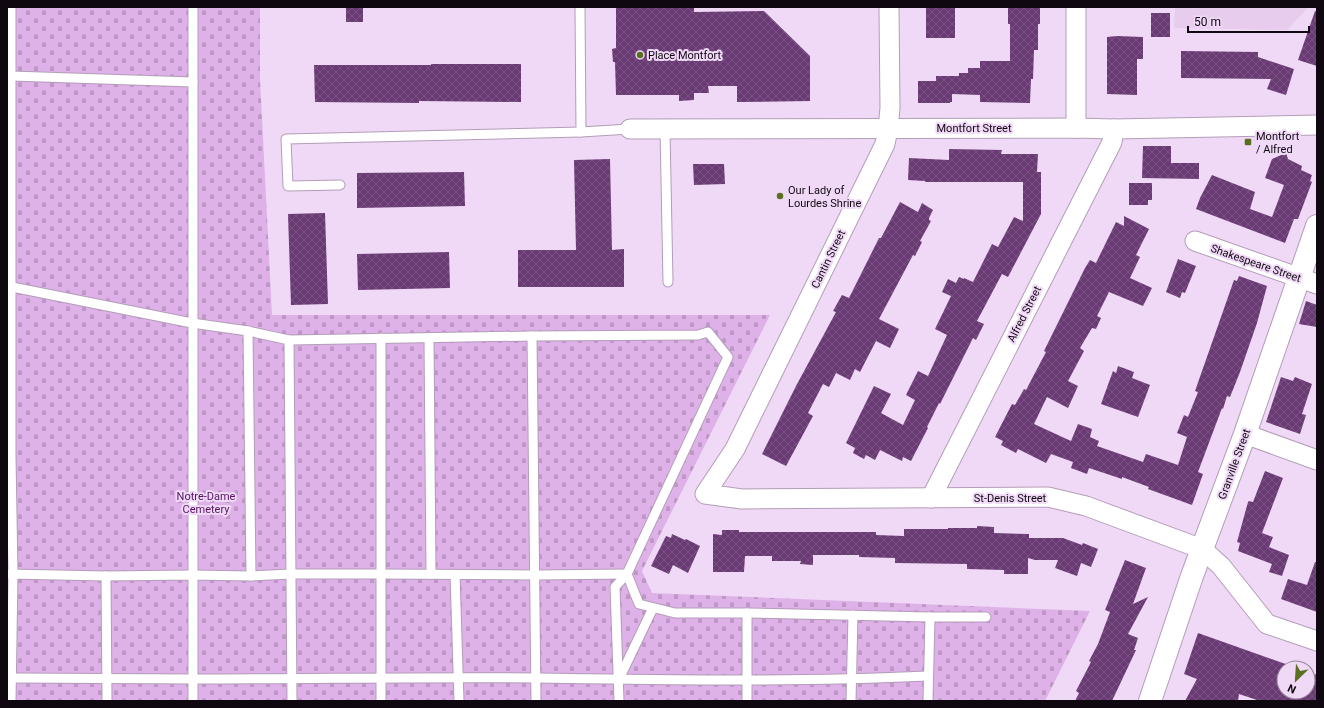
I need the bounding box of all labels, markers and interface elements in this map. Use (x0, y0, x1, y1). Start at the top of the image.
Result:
scale bar (1188, 8, 1309, 34)
text: 50 m (1194, 15, 1221, 29)
place label: Place Montfort (648, 49, 722, 62)
marker: Place Montfort (635, 50, 645, 60)
street label: Montfort Street (937, 122, 1012, 135)
place label: Montfort / Alfred (1256, 130, 1300, 156)
marker: Montfort / Alfred (1243, 137, 1253, 147)
place label: Our Lady of Lourdes Shrine (788, 184, 861, 210)
marker: Our Lady of Lourdes Shrine (775, 191, 785, 201)
street label: Cantin Street (809, 228, 848, 291)
street label: Shakespeare Street (1209, 242, 1303, 285)
street label: Alfred Street (1005, 284, 1044, 344)
street label: Granville Street (1216, 427, 1253, 501)
park label: Notre-Dame Cemetery (177, 490, 236, 516)
street label: St-Denis Street (974, 492, 1047, 505)
north arrow (1276, 660, 1316, 700)
text: N (1286, 681, 1298, 696)

